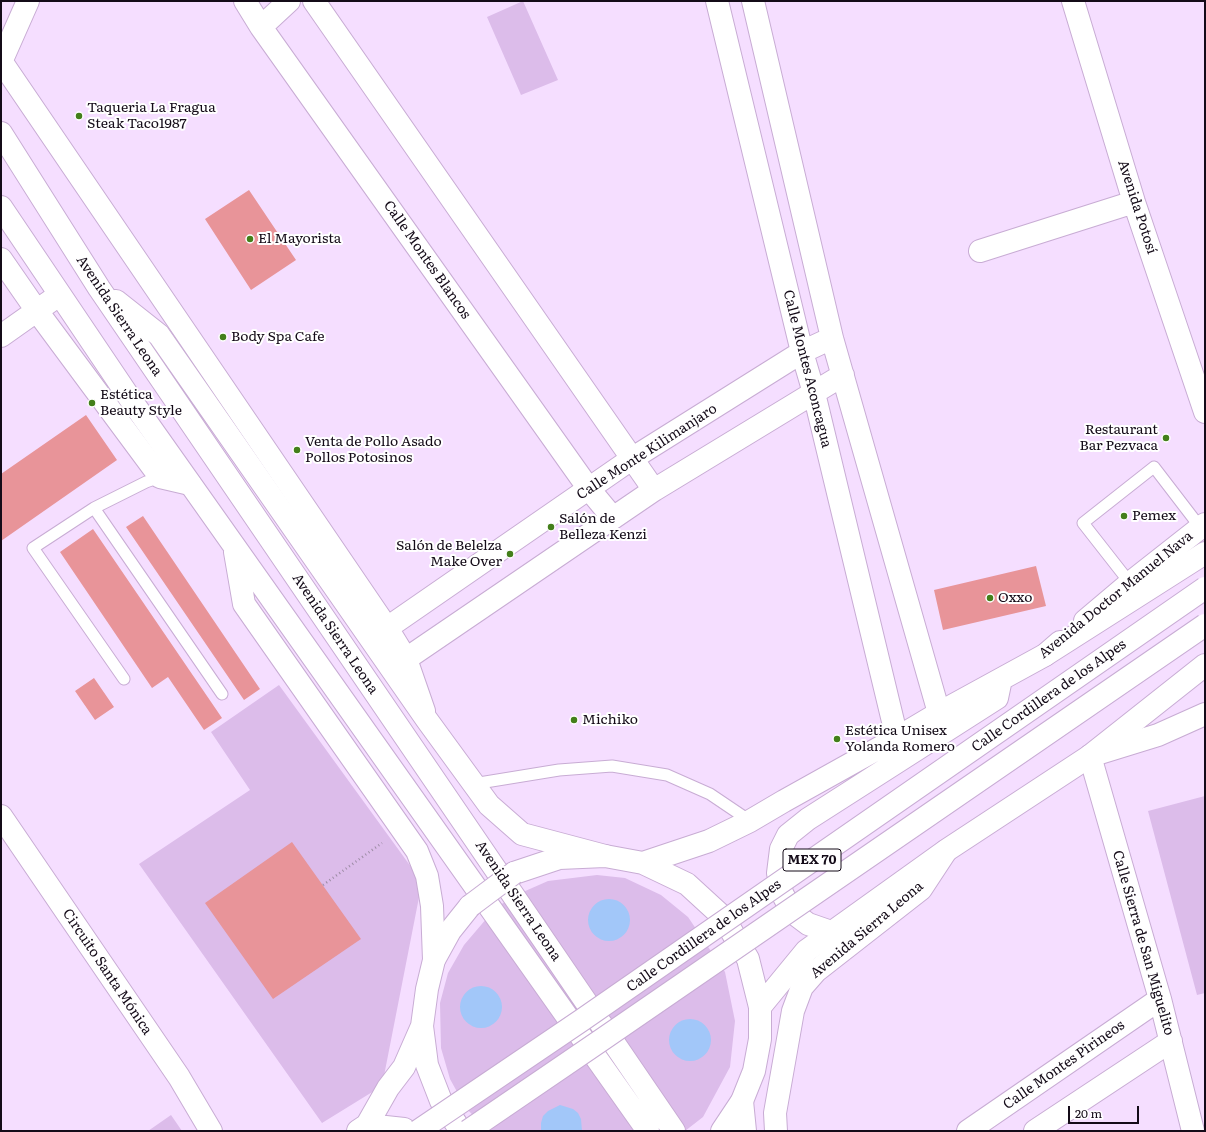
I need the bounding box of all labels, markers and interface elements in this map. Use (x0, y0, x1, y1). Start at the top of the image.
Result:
place label: Taqueria La Fragua Steak Taco1987 (87, 100, 216, 132)
marker: Taqueria La Fragua Steak Taco1987 (74, 111, 84, 121)
street label: Avenida Potosí (1114, 158, 1160, 256)
street label: Calle Montes Blancos (380, 198, 474, 322)
place label: El Mayorista (258, 231, 341, 247)
marker: El Mayorista (245, 234, 255, 244)
street label: Avenida Sierra Leona (72, 253, 166, 379)
street label: Calle Montes Aconcagua (779, 288, 835, 450)
place label: Body Spa Cafe (231, 329, 325, 345)
marker: Body Spa Cafe (218, 332, 228, 342)
place label: Estética Beauty Style (100, 387, 182, 420)
marker: Estética Beauty Style (87, 398, 97, 408)
street label: Calle Monte Kilimanjaro (574, 400, 720, 504)
place label: Restaurant Bar Pezvaca (1079, 422, 1158, 454)
marker: Restaurant Bar Pezvaca (1161, 433, 1171, 443)
place label: Venta de Pollo Asado Pollos Potosinos (305, 434, 442, 466)
marker: Venta de Pollo Asado Pollos Potosinos (292, 445, 302, 455)
place label: Pemex (1132, 508, 1176, 524)
place label: Salón de Belleza Kenzi (559, 511, 647, 544)
marker: Pemex (1119, 511, 1129, 521)
marker: Salón de Belleza Kenzi (546, 522, 556, 532)
street label: Avenida Doctor Manuel Nava (1036, 528, 1196, 662)
place label: Salón de Belelza Make Over (396, 538, 502, 570)
marker: Salón de Belelza Make Over (505, 549, 515, 559)
street label: Avenida Sierra Leona (288, 571, 382, 697)
place label: Oxxo (998, 590, 1033, 606)
marker: Oxxo (985, 593, 995, 603)
street label: Calle Cordillera de los Alpes (969, 636, 1129, 756)
place label: Michiko (582, 712, 638, 728)
marker: Michiko (569, 715, 579, 725)
place label: Estética Unisex Yolanda Romero (845, 723, 955, 756)
marker: Estética Unisex Yolanda Romero (832, 734, 842, 744)
street label: Avenida Sierra Leona (471, 838, 565, 964)
road number: MEX 70 (783, 849, 841, 871)
street label: Calle Sierra de San Miguelito (1109, 849, 1177, 1037)
street label: Calle Cordillera de los Alpes (624, 876, 784, 996)
street label: Avenida Sierra Leona (807, 878, 927, 982)
street label: Circuito Santa Mónica (59, 906, 155, 1038)
street label: Calle Montes Pirineos (1000, 1017, 1128, 1113)
scale bar (1070, 1098, 1141, 1124)
text: 20 m (1075, 1104, 1102, 1122)

